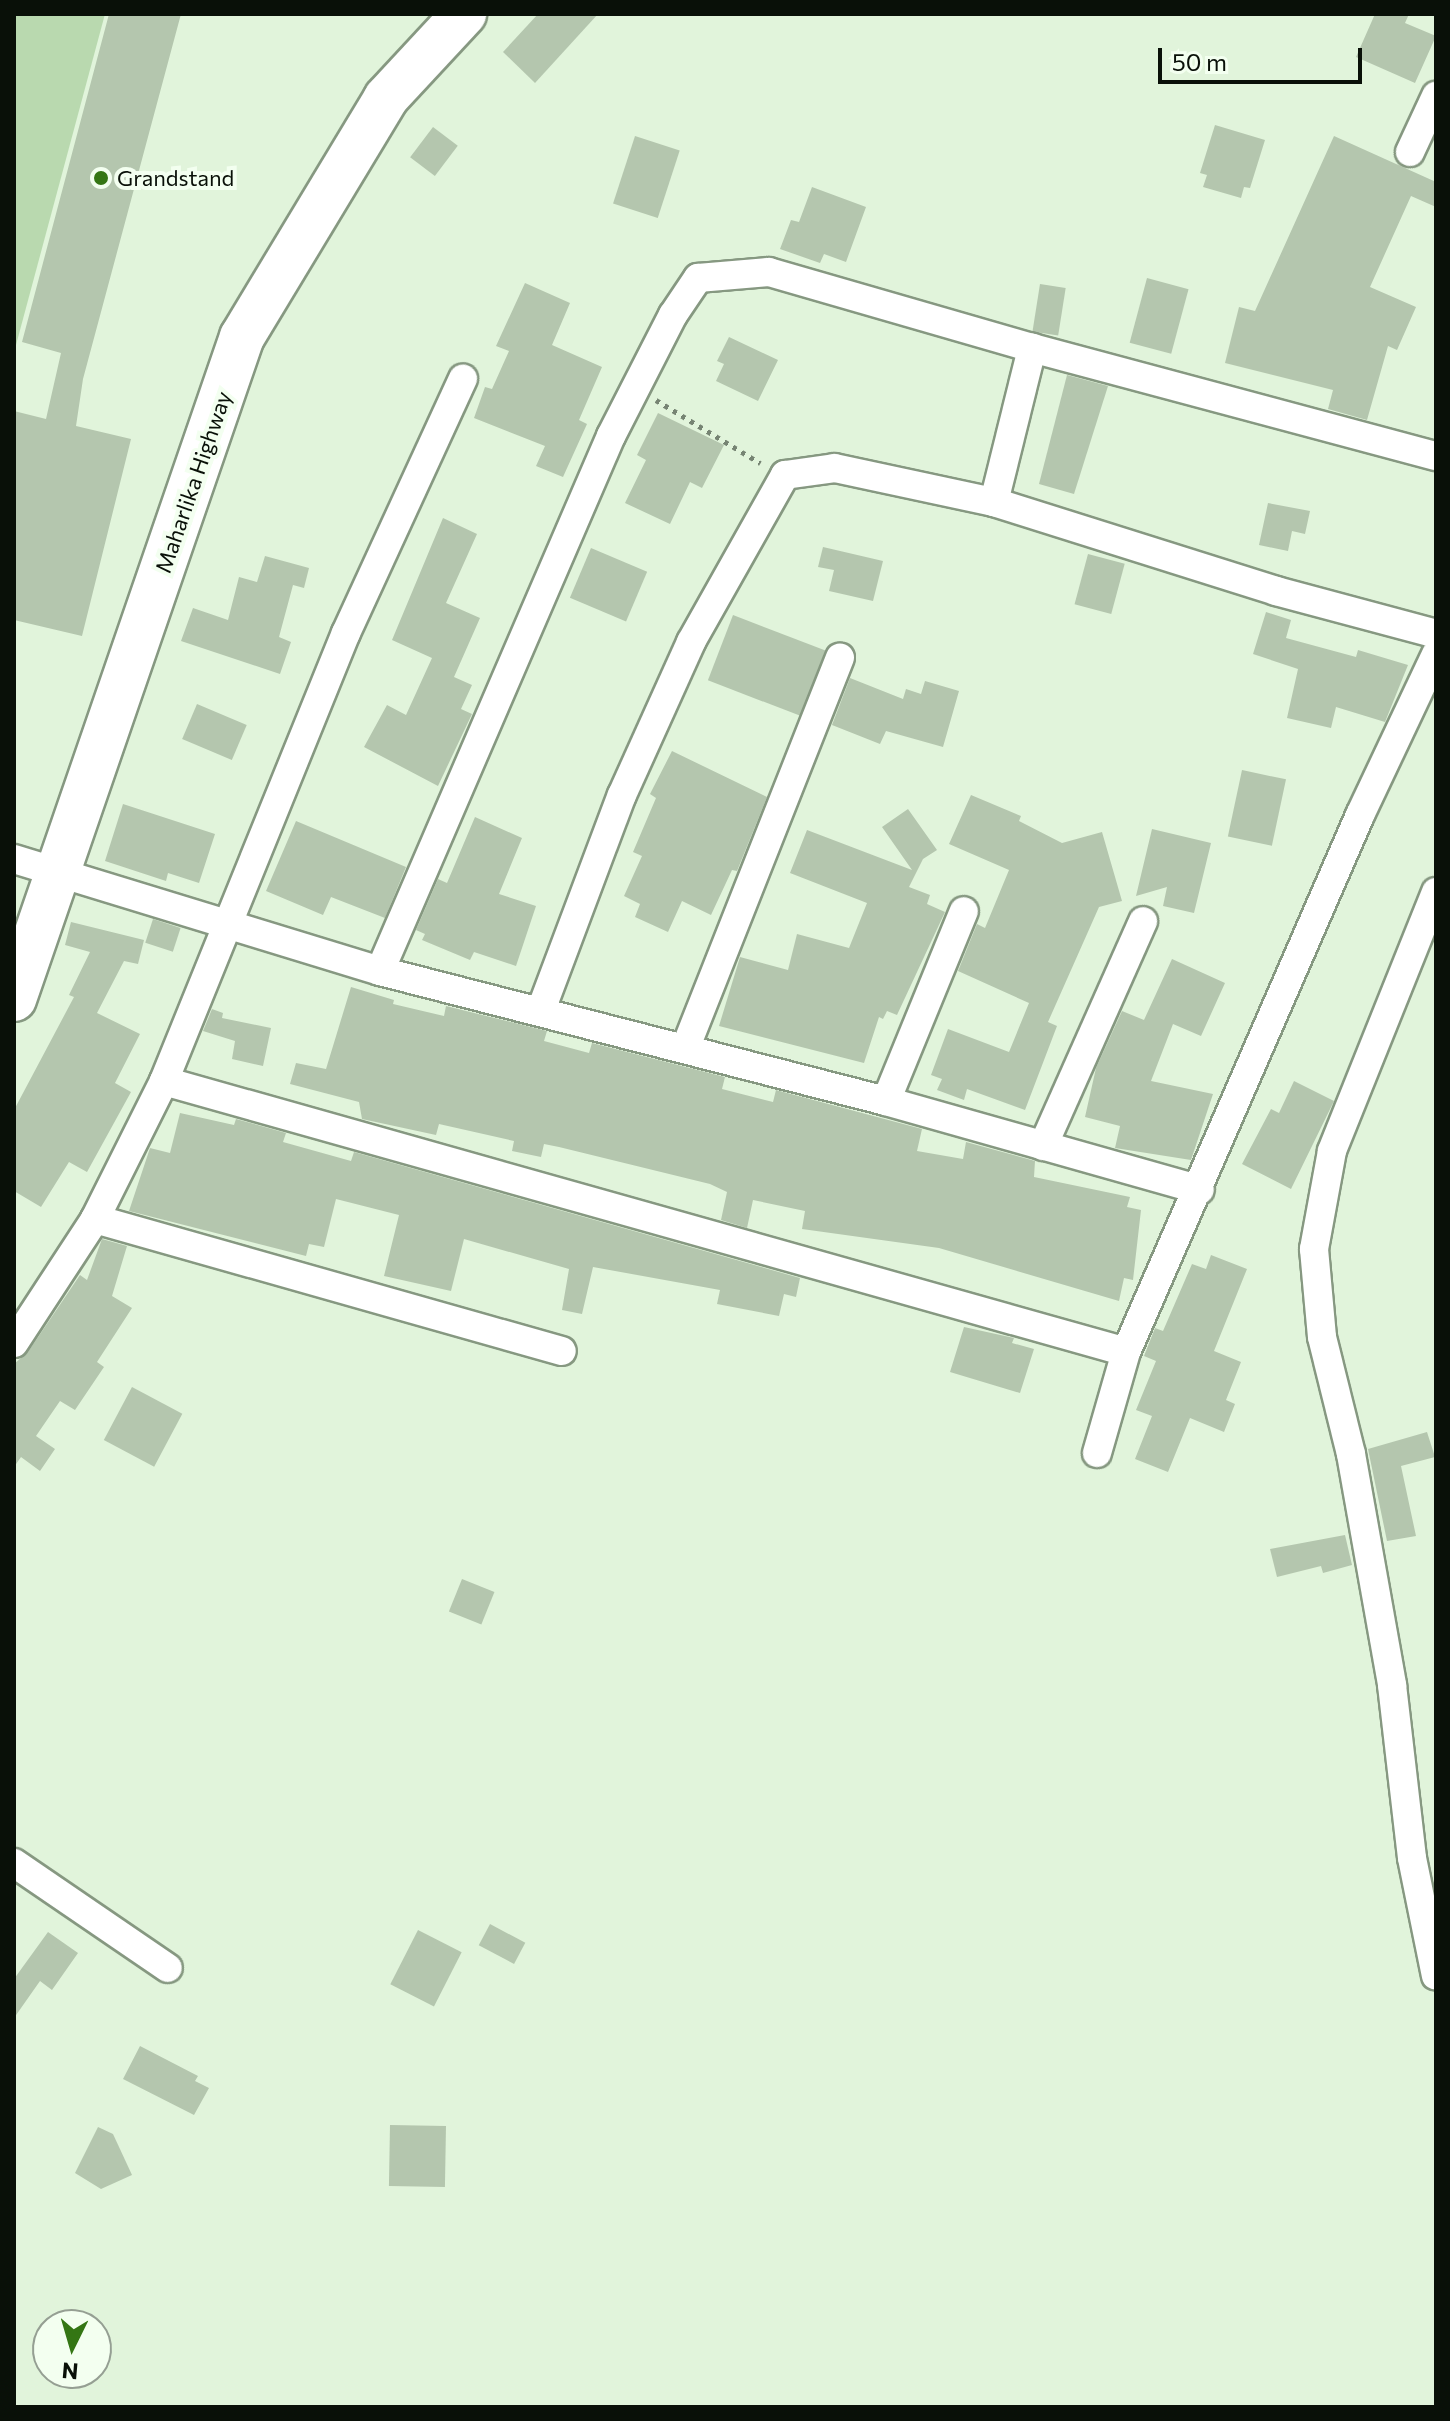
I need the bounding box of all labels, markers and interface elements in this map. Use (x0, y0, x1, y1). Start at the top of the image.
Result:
scale bar (1162, 32, 1366, 82)
text: 50 m (1172, 47, 1227, 76)
place label: Grandstand (117, 165, 234, 191)
marker: Grandstand (92, 169, 110, 187)
street label: Maharlika Highway (149, 388, 237, 576)
north arrow (32, 2309, 112, 2389)
text: N (61, 2357, 79, 2386)

